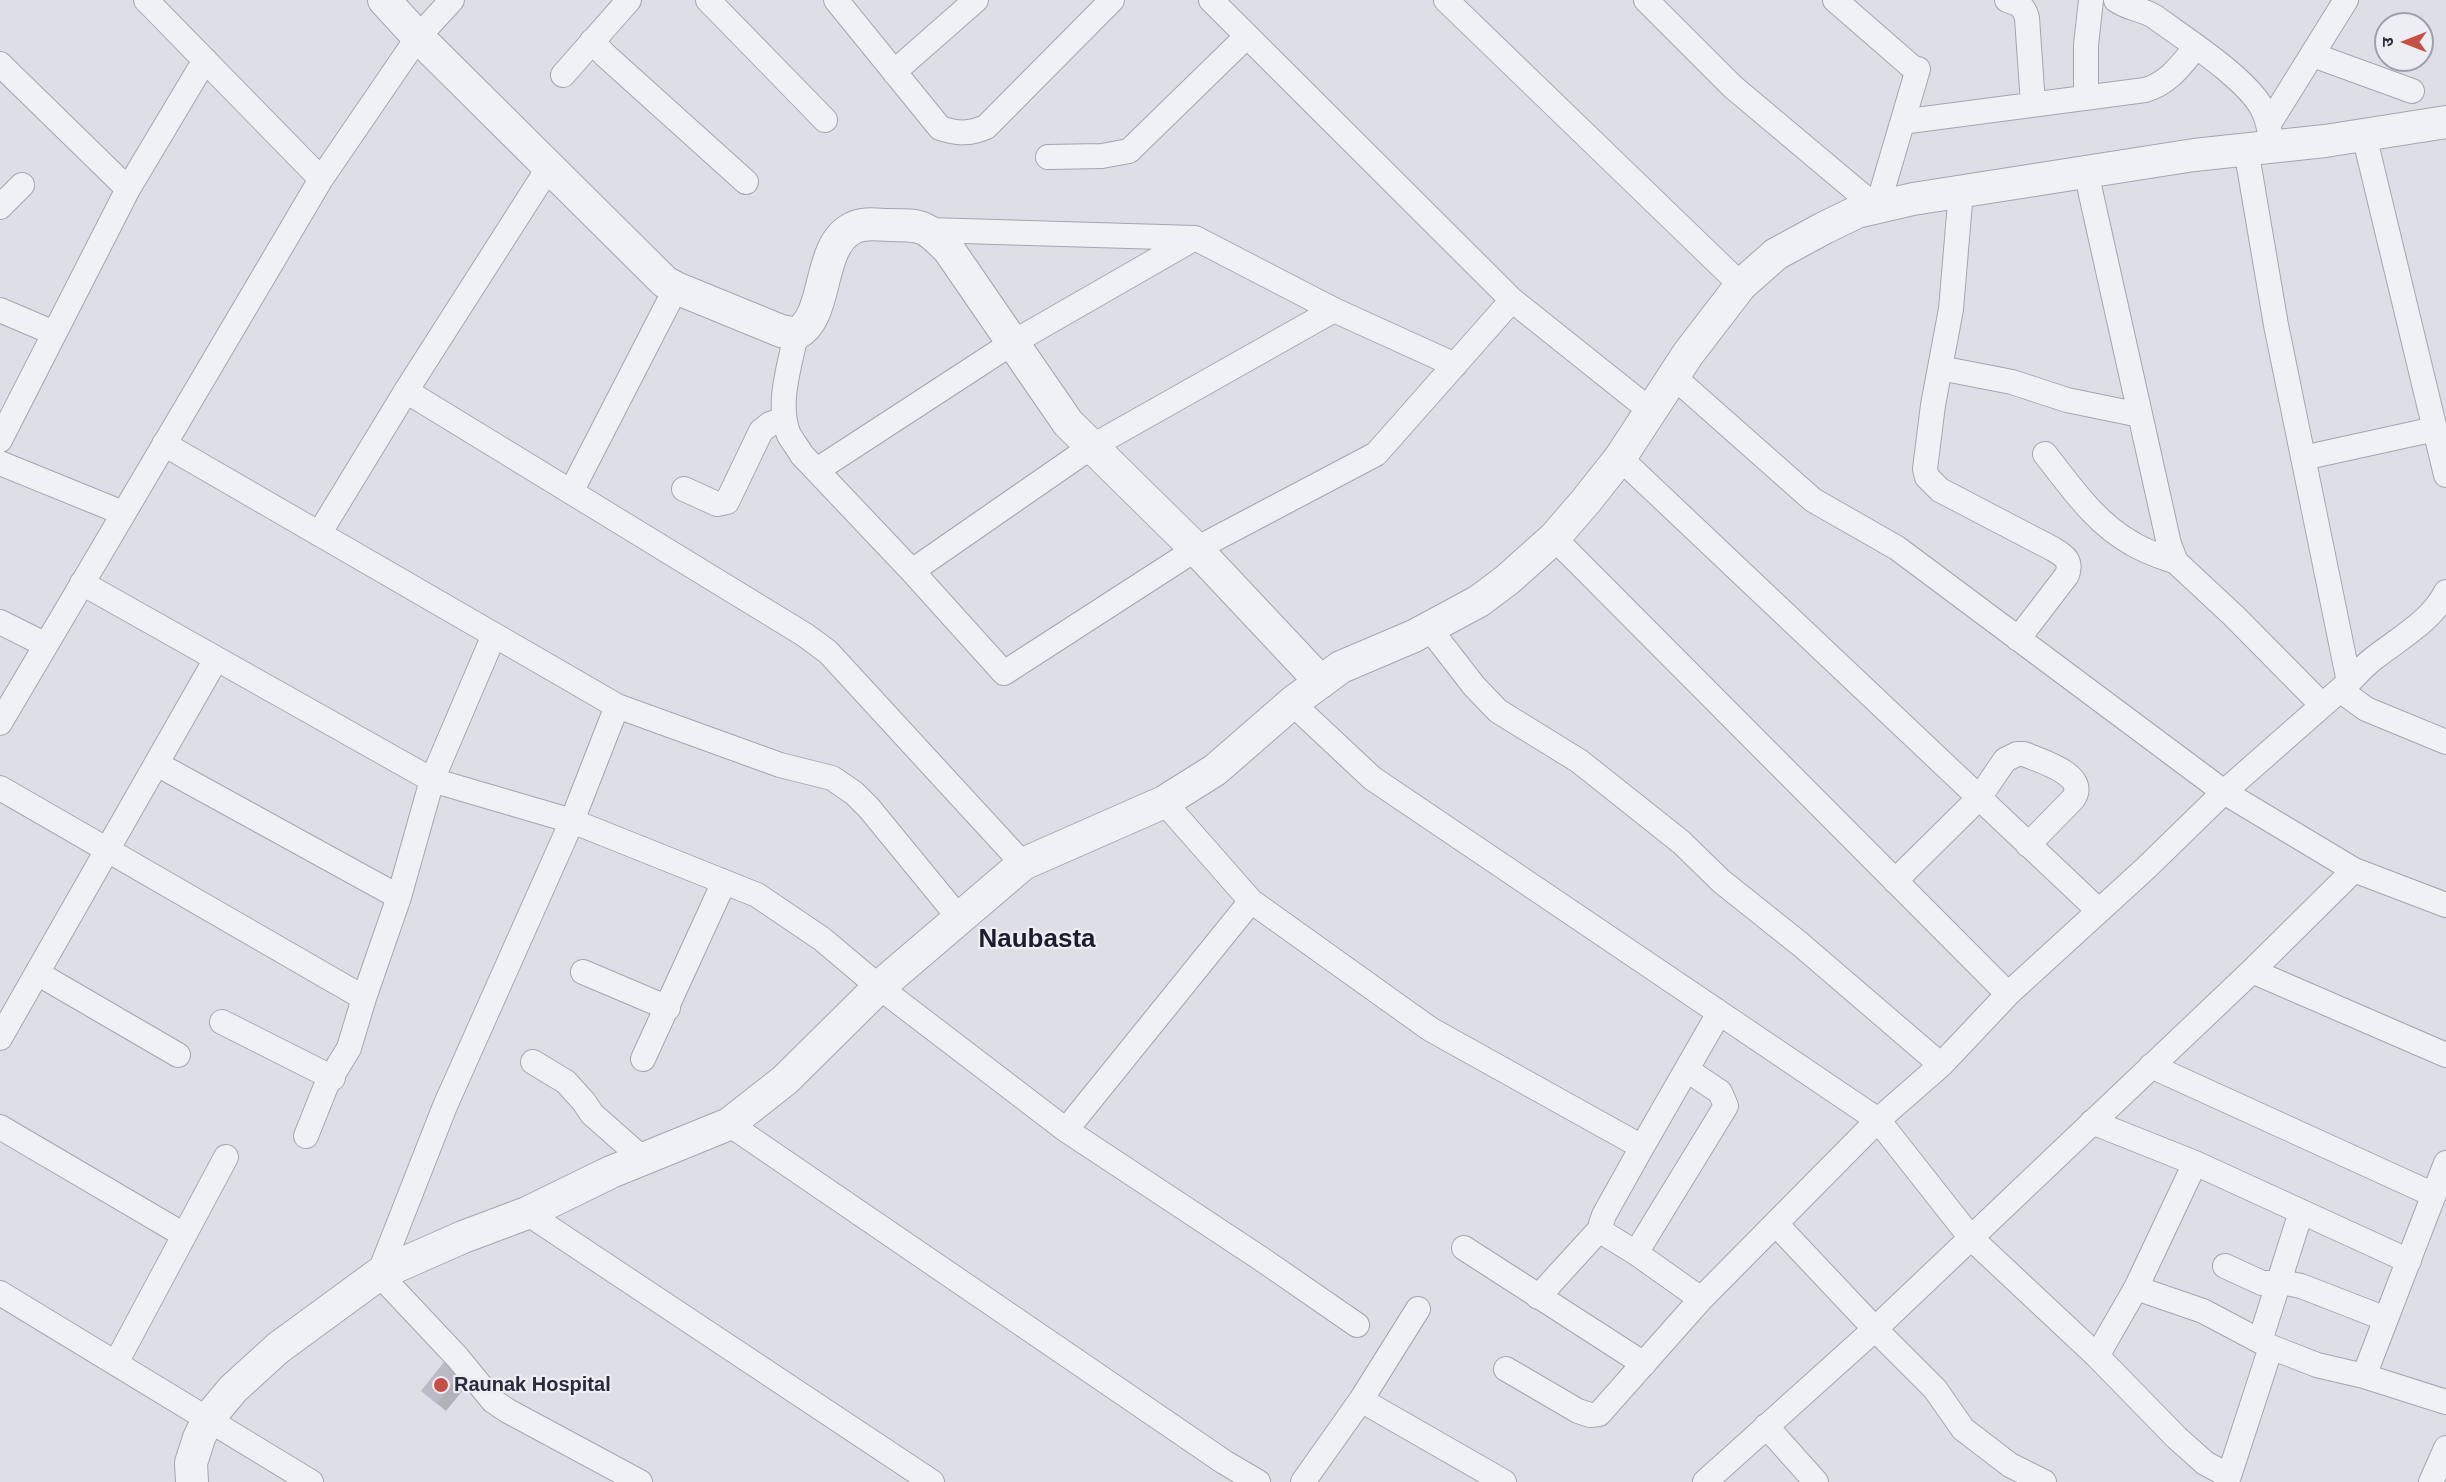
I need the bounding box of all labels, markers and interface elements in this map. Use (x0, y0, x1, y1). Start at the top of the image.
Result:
north arrow (2374, 12, 2434, 72)
text: उ (2379, 37, 2396, 47)
district label: Naubasta (978, 924, 1096, 956)
place label: Raunak Hospital (454, 1373, 611, 1397)
marker: Raunak Hospital (432, 1376, 450, 1394)

